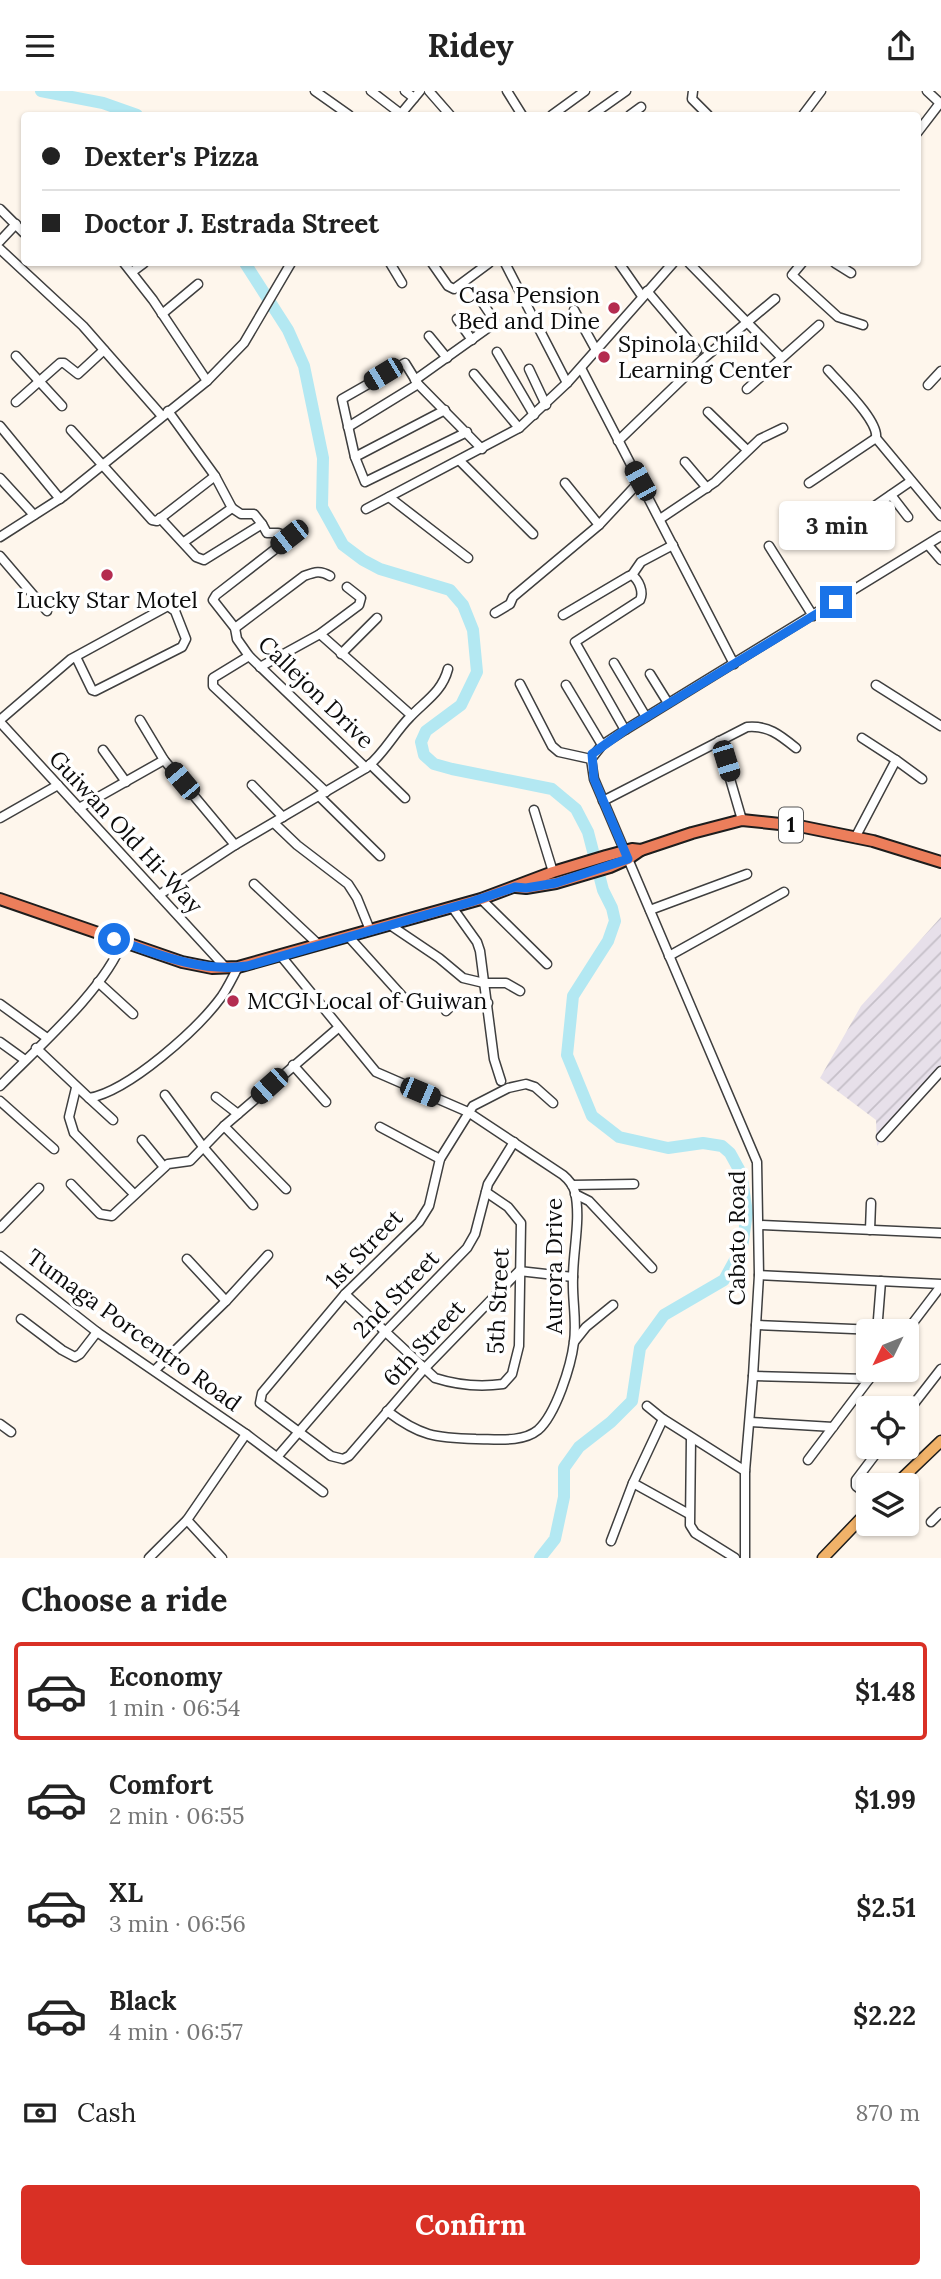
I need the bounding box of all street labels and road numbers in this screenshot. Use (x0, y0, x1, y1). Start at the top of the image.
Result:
street label: Callejon Drive (252, 629, 380, 754)
street label: Guiwan Old Hi-Way (43, 744, 210, 920)
road number: 1 (779, 807, 803, 843)
street label: Cabato Road (722, 1170, 751, 1305)
street label: Aurora Drive (539, 1198, 568, 1335)
street label: 1st Street (319, 1203, 409, 1294)
street label: Tumaga Porcentro Road (21, 1242, 247, 1417)
street label: 2nd Street (347, 1243, 445, 1344)
street label: 5th Street (480, 1247, 515, 1355)
street label: 6th Street (376, 1293, 471, 1392)

